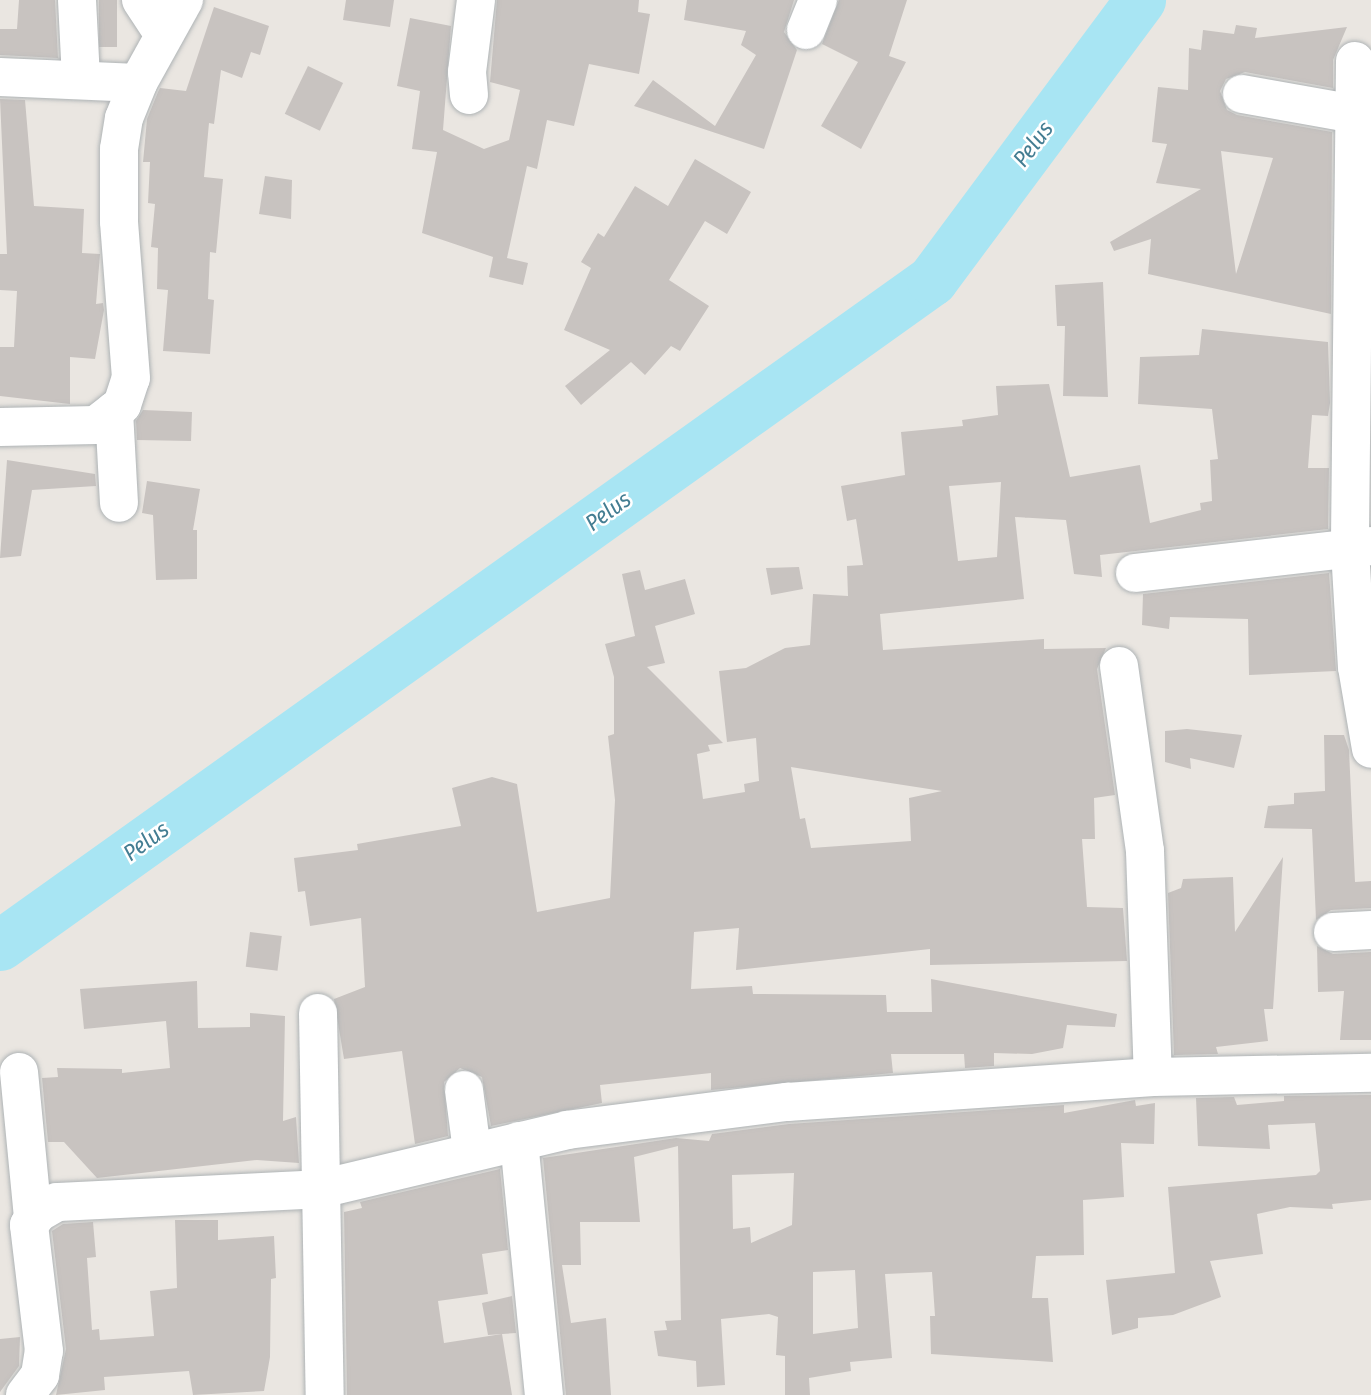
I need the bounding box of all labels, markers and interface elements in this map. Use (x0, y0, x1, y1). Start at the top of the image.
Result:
water label: Pelus (1007, 116, 1059, 172)
water label: Pelus (580, 485, 636, 537)
water label: Pelus (118, 815, 174, 867)

